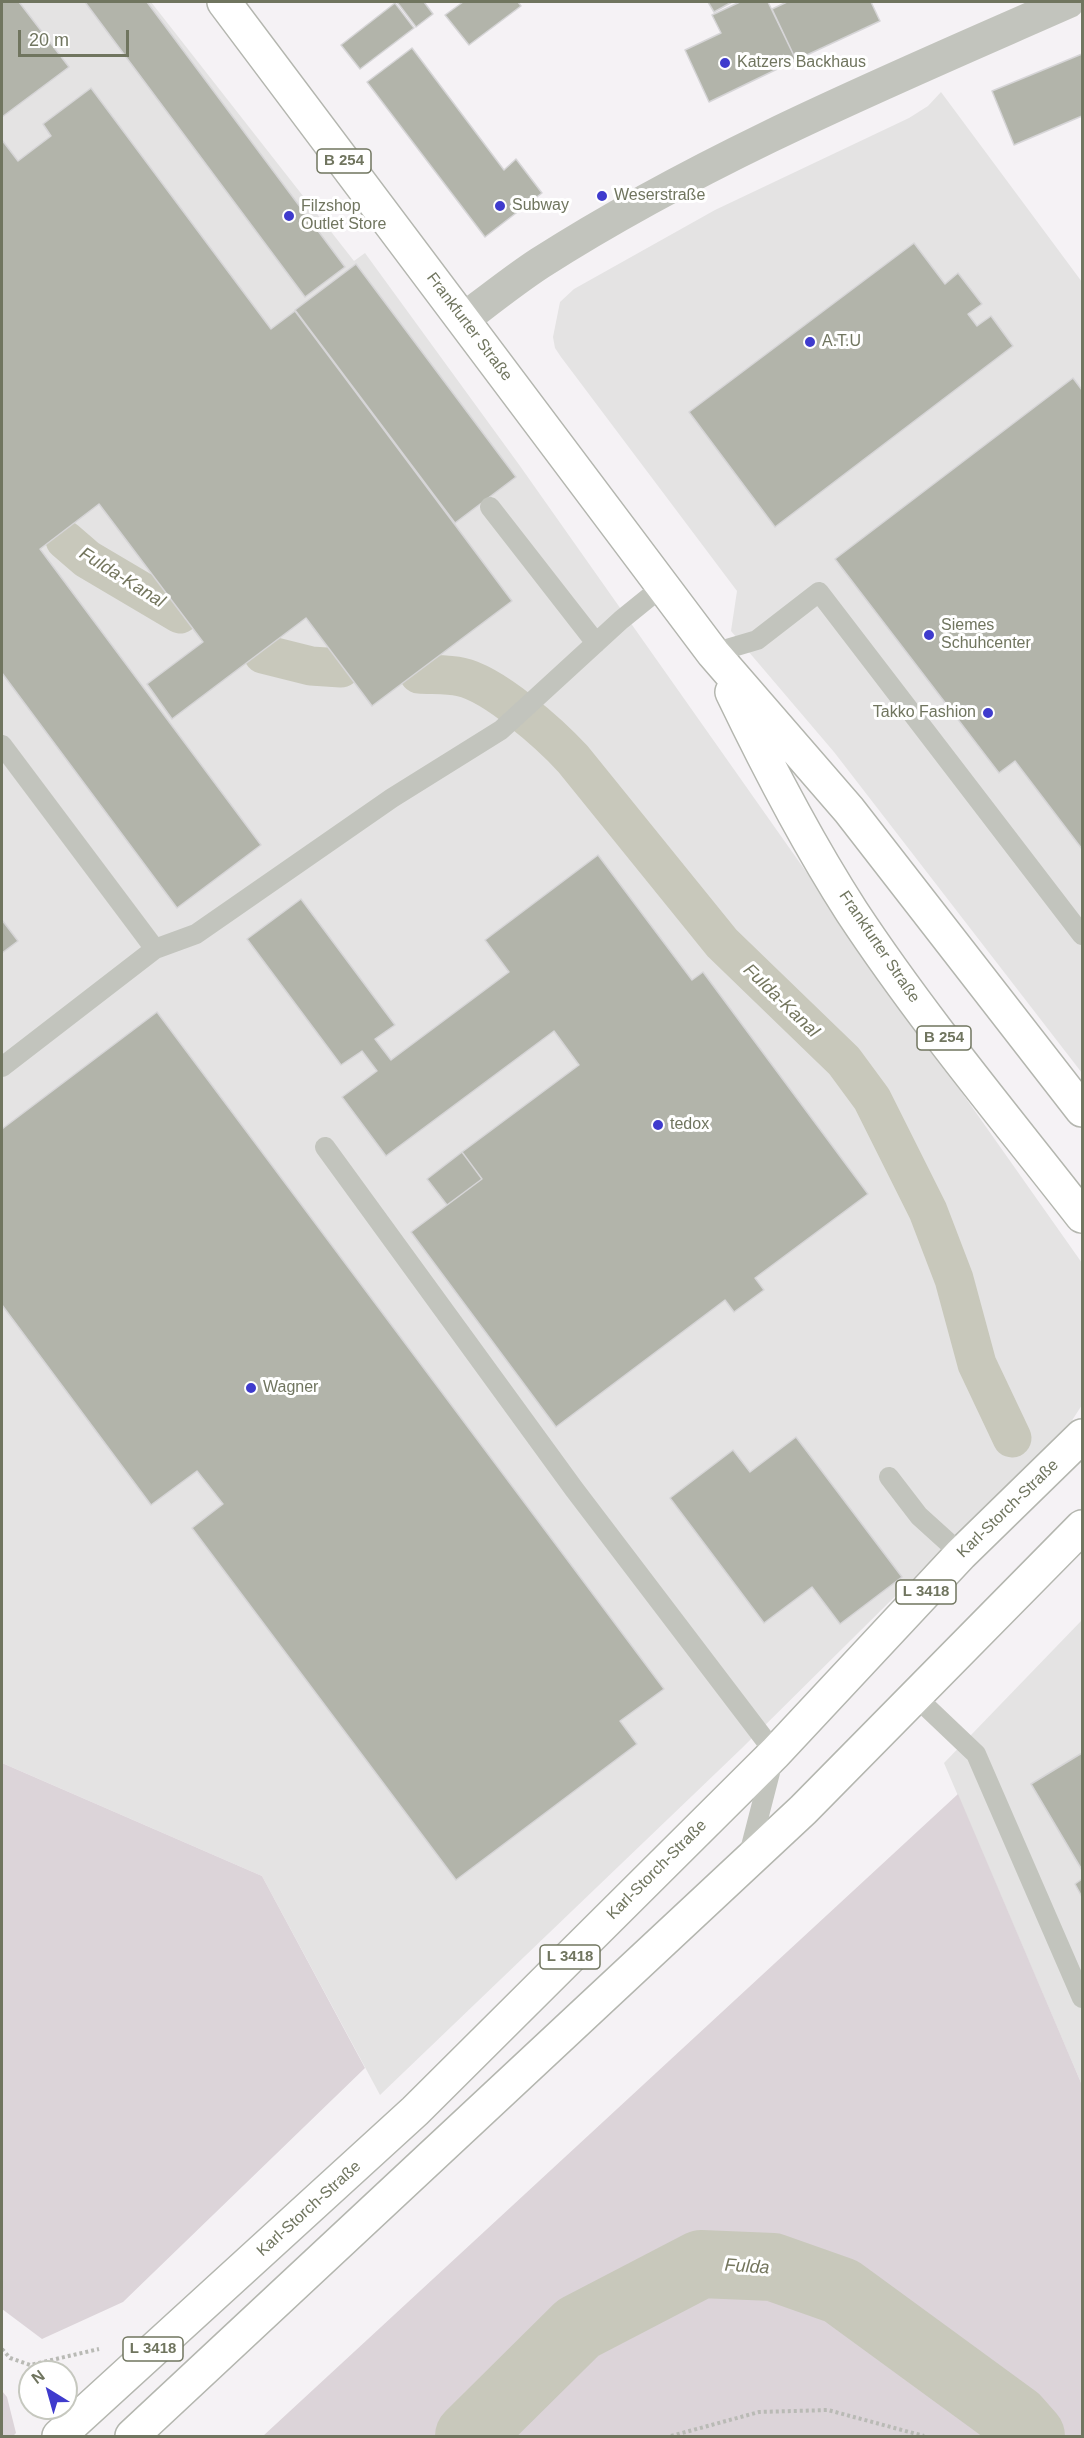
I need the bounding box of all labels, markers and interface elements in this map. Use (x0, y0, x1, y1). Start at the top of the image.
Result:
scale bar (21, 18, 132, 56)
text: 20 m (29, 30, 69, 50)
place label: Katzers Backhaus (737, 53, 866, 73)
marker: Katzers Backhaus (718, 56, 732, 70)
road number: B 254 (317, 149, 371, 173)
place label: Weserstraße (614, 186, 705, 206)
marker: Weserstraße (595, 189, 609, 203)
place label: Subway (512, 196, 569, 216)
place label: Filzshop Outlet Store (301, 197, 386, 235)
marker: Subway (493, 199, 507, 213)
marker: Filzshop Outlet Store (282, 209, 296, 223)
street label: Frankfurter Straße (422, 269, 516, 385)
place label: A.T.U (822, 332, 861, 352)
marker: A.T.U (803, 335, 817, 349)
water label: Fulda-Kanal (75, 543, 169, 613)
place label: Siemes Schuhcenter (941, 616, 1031, 654)
marker: Siemes Schuhcenter (922, 628, 936, 642)
place label: Takko Fashion (873, 703, 976, 723)
marker: Takko Fashion (981, 706, 995, 720)
street label: Frankfurter Straße (834, 887, 924, 1007)
water label: Fulda-Kanal (739, 960, 823, 1042)
road number: B 254 (917, 1026, 971, 1050)
place label: tedox (670, 1115, 709, 1135)
marker: tedox (651, 1118, 665, 1132)
place label: Wagner (263, 1378, 318, 1398)
marker: Wagner (244, 1381, 258, 1395)
street label: Karl-Storch-Straße (953, 1456, 1063, 1562)
road number: L 3418 (896, 1580, 956, 1604)
street label: Karl-Storch-Straße (603, 1816, 711, 1924)
road number: L 3418 (540, 1945, 600, 1969)
street label: Karl-Storch-Straße (253, 2157, 365, 2261)
water label: Fulda (724, 2255, 770, 2279)
road number: L 3418 (123, 2337, 183, 2361)
north arrow (18, 2360, 78, 2420)
text: N (28, 2367, 48, 2387)

